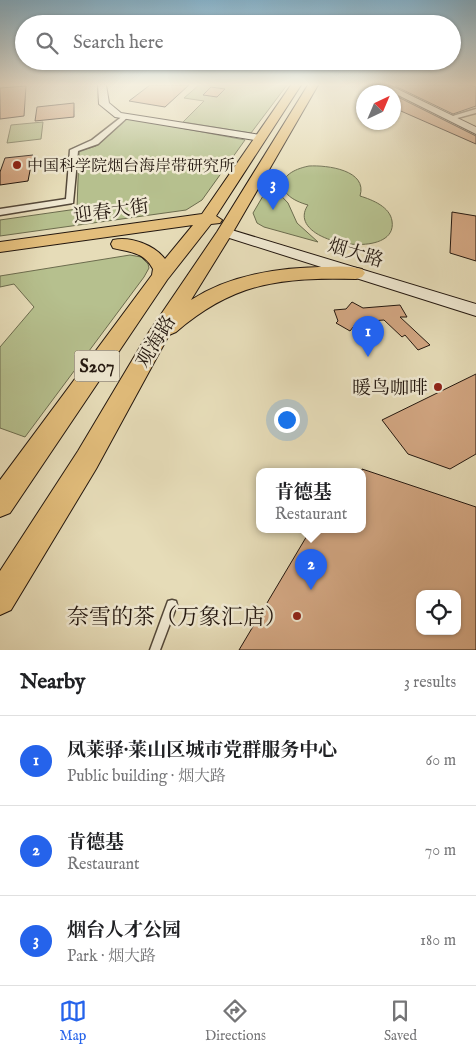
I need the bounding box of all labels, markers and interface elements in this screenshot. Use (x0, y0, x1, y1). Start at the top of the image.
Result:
search box (15, 15, 461, 70)
icon: search (33, 29, 61, 57)
text: Search here (73, 31, 164, 55)
north arrow (356, 85, 401, 130)
place label: 中国科学院烟台海岸带研究所 (27, 157, 235, 177)
marker: 中国科学院烟台海岸带研究所 (11, 159, 23, 171)
pin: 3 (257, 169, 289, 210)
street label: 迎春大街 (72, 195, 151, 229)
street label: 烟大路 (325, 234, 386, 274)
street label: 观海路 (132, 311, 182, 373)
pin: 1 (352, 316, 384, 357)
road number: S207 (74, 351, 120, 382)
place label: 暖鸟咖啡 (352, 377, 428, 401)
marker: 暖鸟咖啡 (432, 381, 444, 393)
your location (274, 407, 300, 433)
popup (256, 468, 366, 533)
text: 肯德基 (275, 481, 332, 505)
text: Restaurant (275, 505, 347, 525)
pin: 2 (295, 549, 327, 590)
map controls (416, 590, 461, 635)
button: locate (416, 590, 461, 635)
place label: 奈雪的茶（万象汇店） (67, 604, 287, 632)
marker: 奈雪的茶（万象汇店） (291, 610, 303, 622)
text: Nearby (20, 669, 85, 696)
text: 3 results (404, 673, 456, 693)
text: 凤莱驿·莱山区城市党群服务中心 (67, 739, 337, 763)
text: 1 (33, 751, 39, 771)
text: 60 m (426, 751, 456, 771)
text: Public building · 烟大路 (67, 767, 226, 787)
text: 肯德基 (67, 831, 124, 855)
text: 2 (32, 841, 40, 861)
text: 70 m (425, 841, 456, 861)
text: Restaurant (67, 855, 140, 875)
text: 烟台人才公园 (67, 919, 181, 943)
text: 3 (33, 931, 39, 951)
text: 180 m (420, 931, 456, 951)
text: Park · 烟大路 (67, 947, 156, 967)
tab: Map (59, 997, 87, 1045)
tab: Directions (205, 997, 266, 1045)
tab: Saved (384, 997, 417, 1045)

